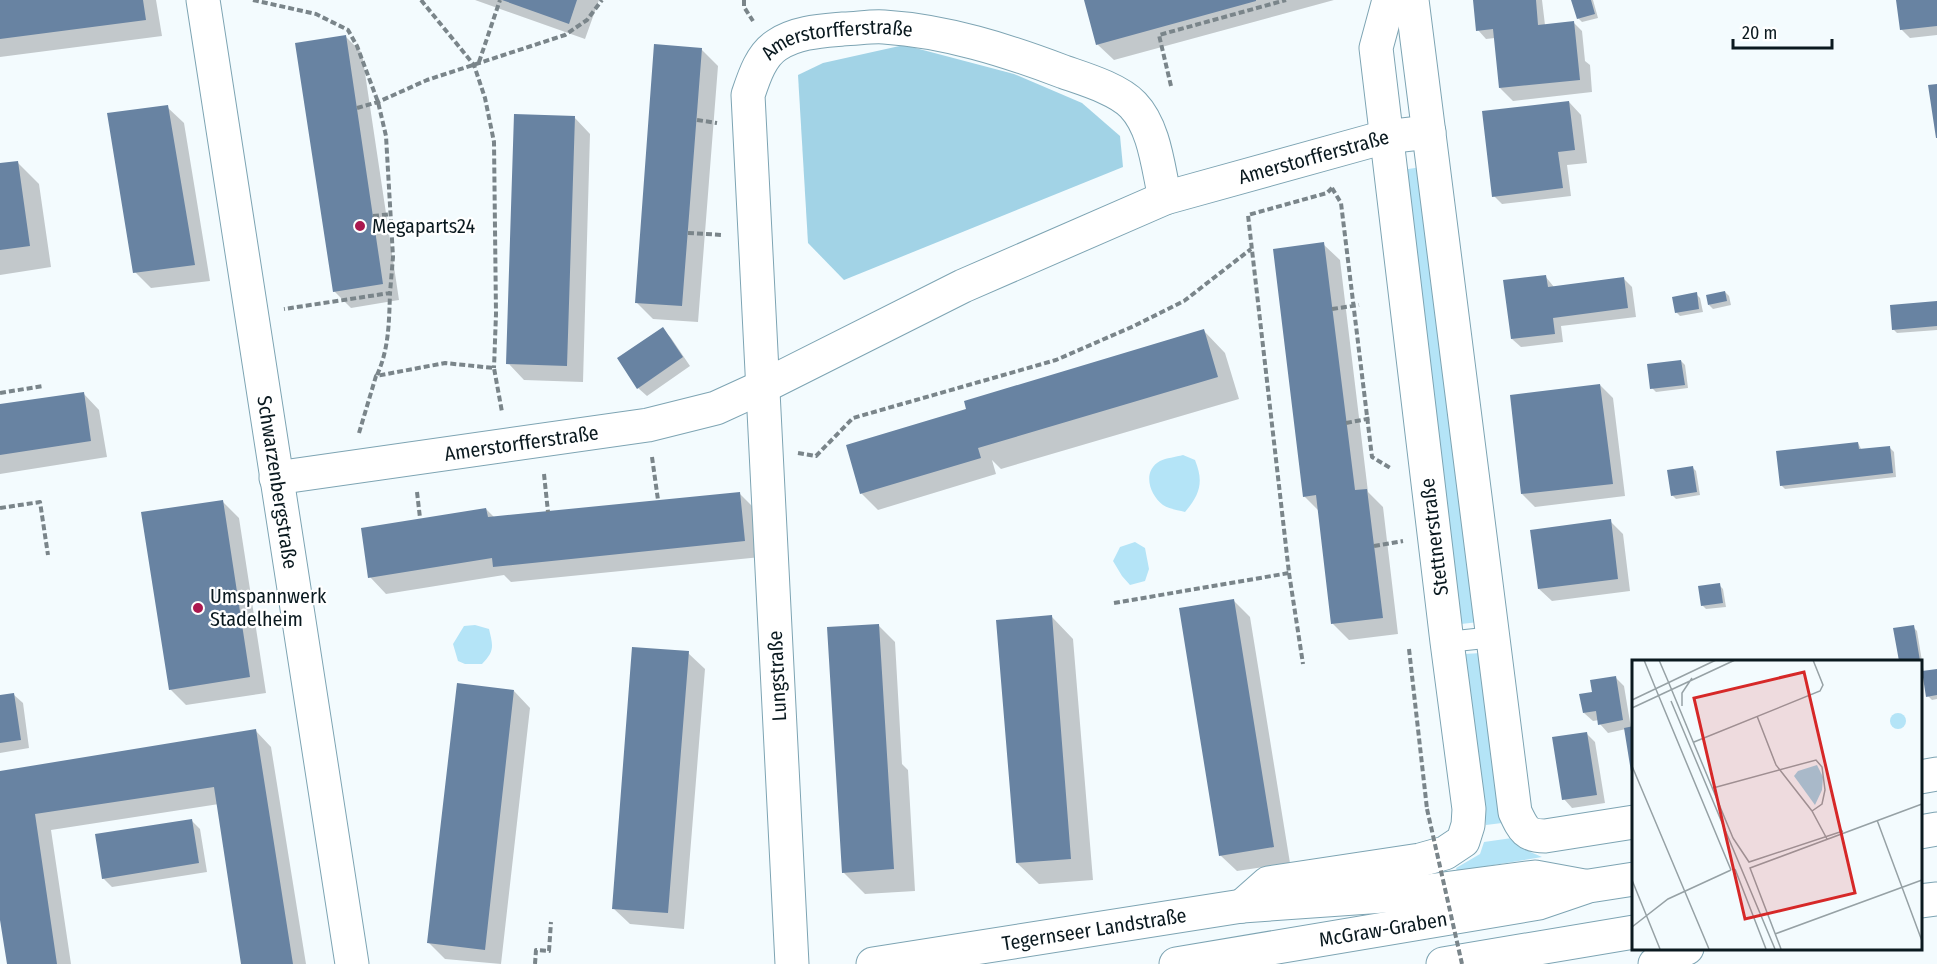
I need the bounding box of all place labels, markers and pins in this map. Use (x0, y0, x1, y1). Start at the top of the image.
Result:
place label: Megaparts24 (372, 214, 476, 238)
marker: Megaparts24 (353, 219, 367, 233)
place label: Umspannwerk Stadelheim (210, 584, 327, 631)
marker: Umspannwerk Stadelheim (191, 601, 205, 615)

